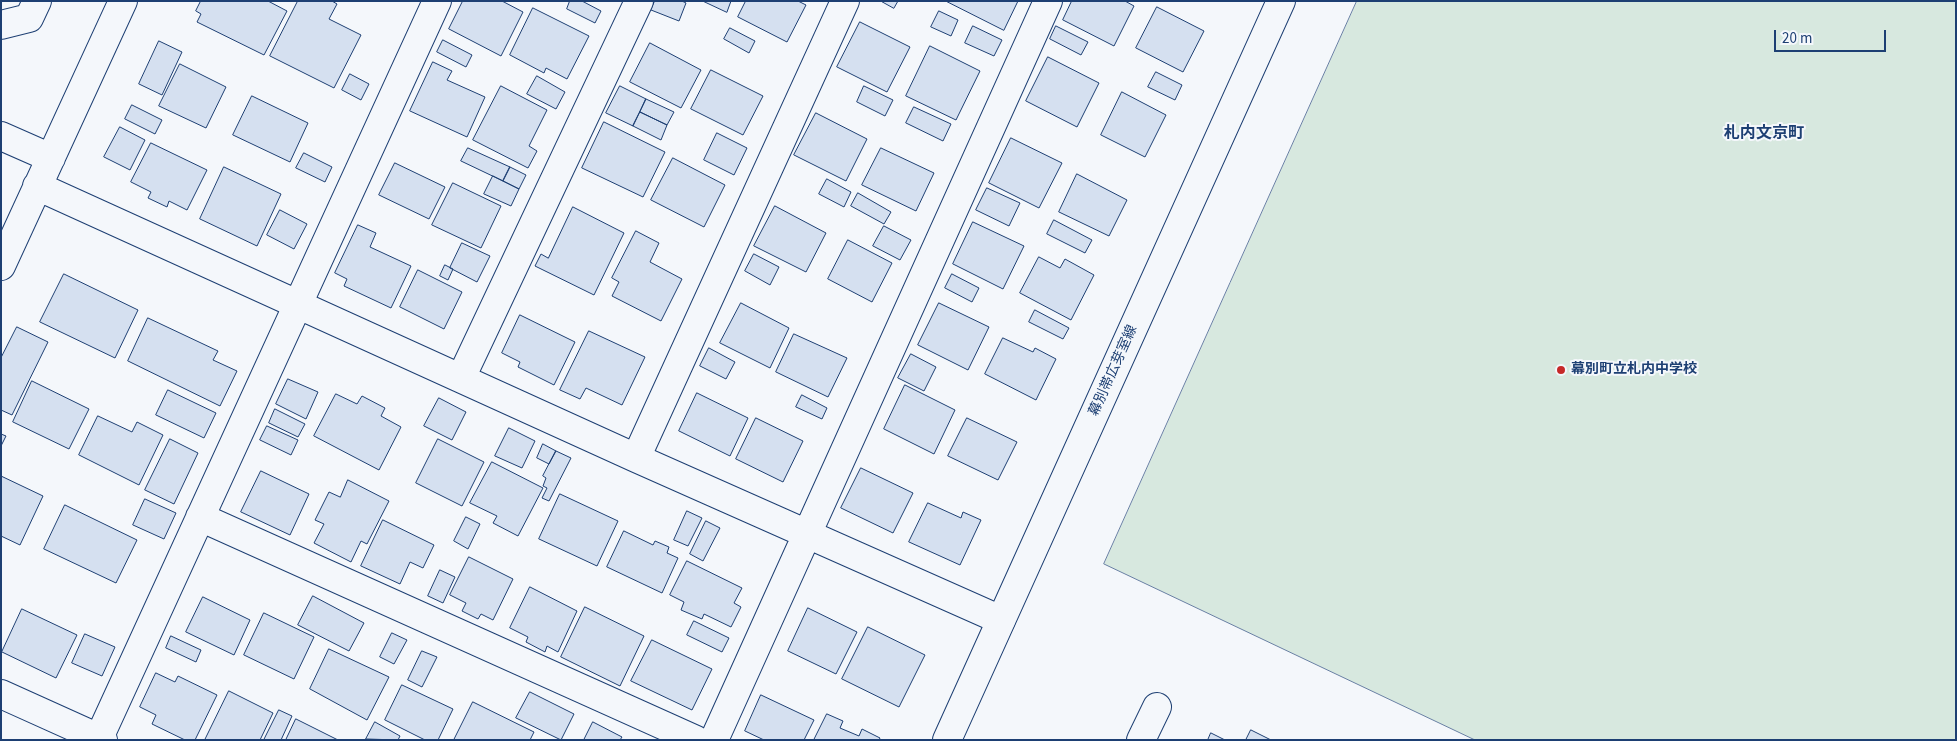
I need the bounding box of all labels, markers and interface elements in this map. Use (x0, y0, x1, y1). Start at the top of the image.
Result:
scale bar (1777, 20, 1890, 52)
text: 20 m (1782, 28, 1812, 49)
district label: 札内文京町 (1724, 124, 1804, 144)
street label: 幕別帯広芽室線 (1086, 323, 1142, 419)
place label: 幕別町立札内中学校 (1571, 362, 1697, 378)
marker: 幕別町立札内中学校 (1555, 364, 1567, 376)

